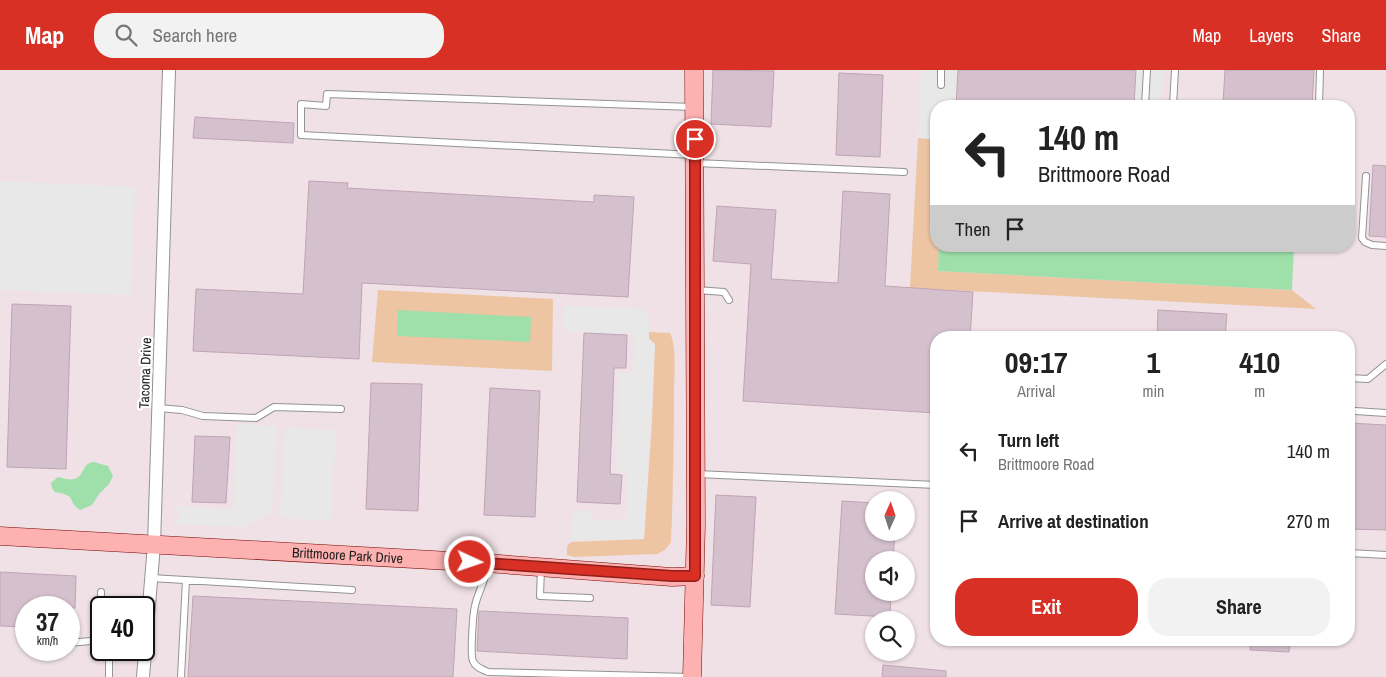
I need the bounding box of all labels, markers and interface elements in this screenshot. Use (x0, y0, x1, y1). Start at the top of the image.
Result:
search box (94, 13, 444, 58)
text: Map (25, 19, 64, 51)
icon: search (112, 21, 140, 49)
text: Search here (152, 22, 237, 48)
text: Map (1193, 23, 1221, 48)
text: Layers (1249, 23, 1294, 48)
text: Share (1322, 23, 1361, 48)
text: 140 m (1038, 114, 1119, 161)
pin (674, 118, 716, 160)
icon: left (955, 120, 1020, 185)
icon: arrive (681, 125, 709, 153)
text: Brittmoore Road (1038, 159, 1170, 189)
icon: arrive (1001, 215, 1029, 243)
text: Then (955, 216, 991, 242)
street label: Tacoma Drive (135, 337, 155, 409)
text: 09:17 (1005, 342, 1068, 382)
text: 1 (1147, 342, 1160, 382)
text: 410 (1239, 342, 1280, 382)
text: Arrival (1017, 380, 1055, 402)
text: min (1142, 380, 1164, 402)
text: m (1254, 380, 1265, 402)
text: Turn left (998, 427, 1059, 453)
icon: left (955, 437, 983, 465)
text: 140 m (1287, 438, 1330, 464)
text: Brittmoore Road (998, 453, 1094, 475)
north arrow (865, 491, 915, 541)
map controls (865, 491, 915, 661)
icon: arrive (955, 507, 983, 535)
text: Arrive at destination (998, 508, 1149, 534)
text: 270 m (1287, 508, 1330, 534)
position arrow (443, 535, 495, 587)
street label: Brittmoore Park Drive (291, 543, 403, 567)
button: sound (865, 551, 915, 601)
button: Exit (955, 578, 1138, 636)
button: Share (1148, 578, 1330, 636)
speed limit sign: 40 (90, 596, 155, 661)
text: 37 (36, 605, 59, 639)
button: search (865, 611, 915, 661)
text: km/h (37, 633, 58, 649)

